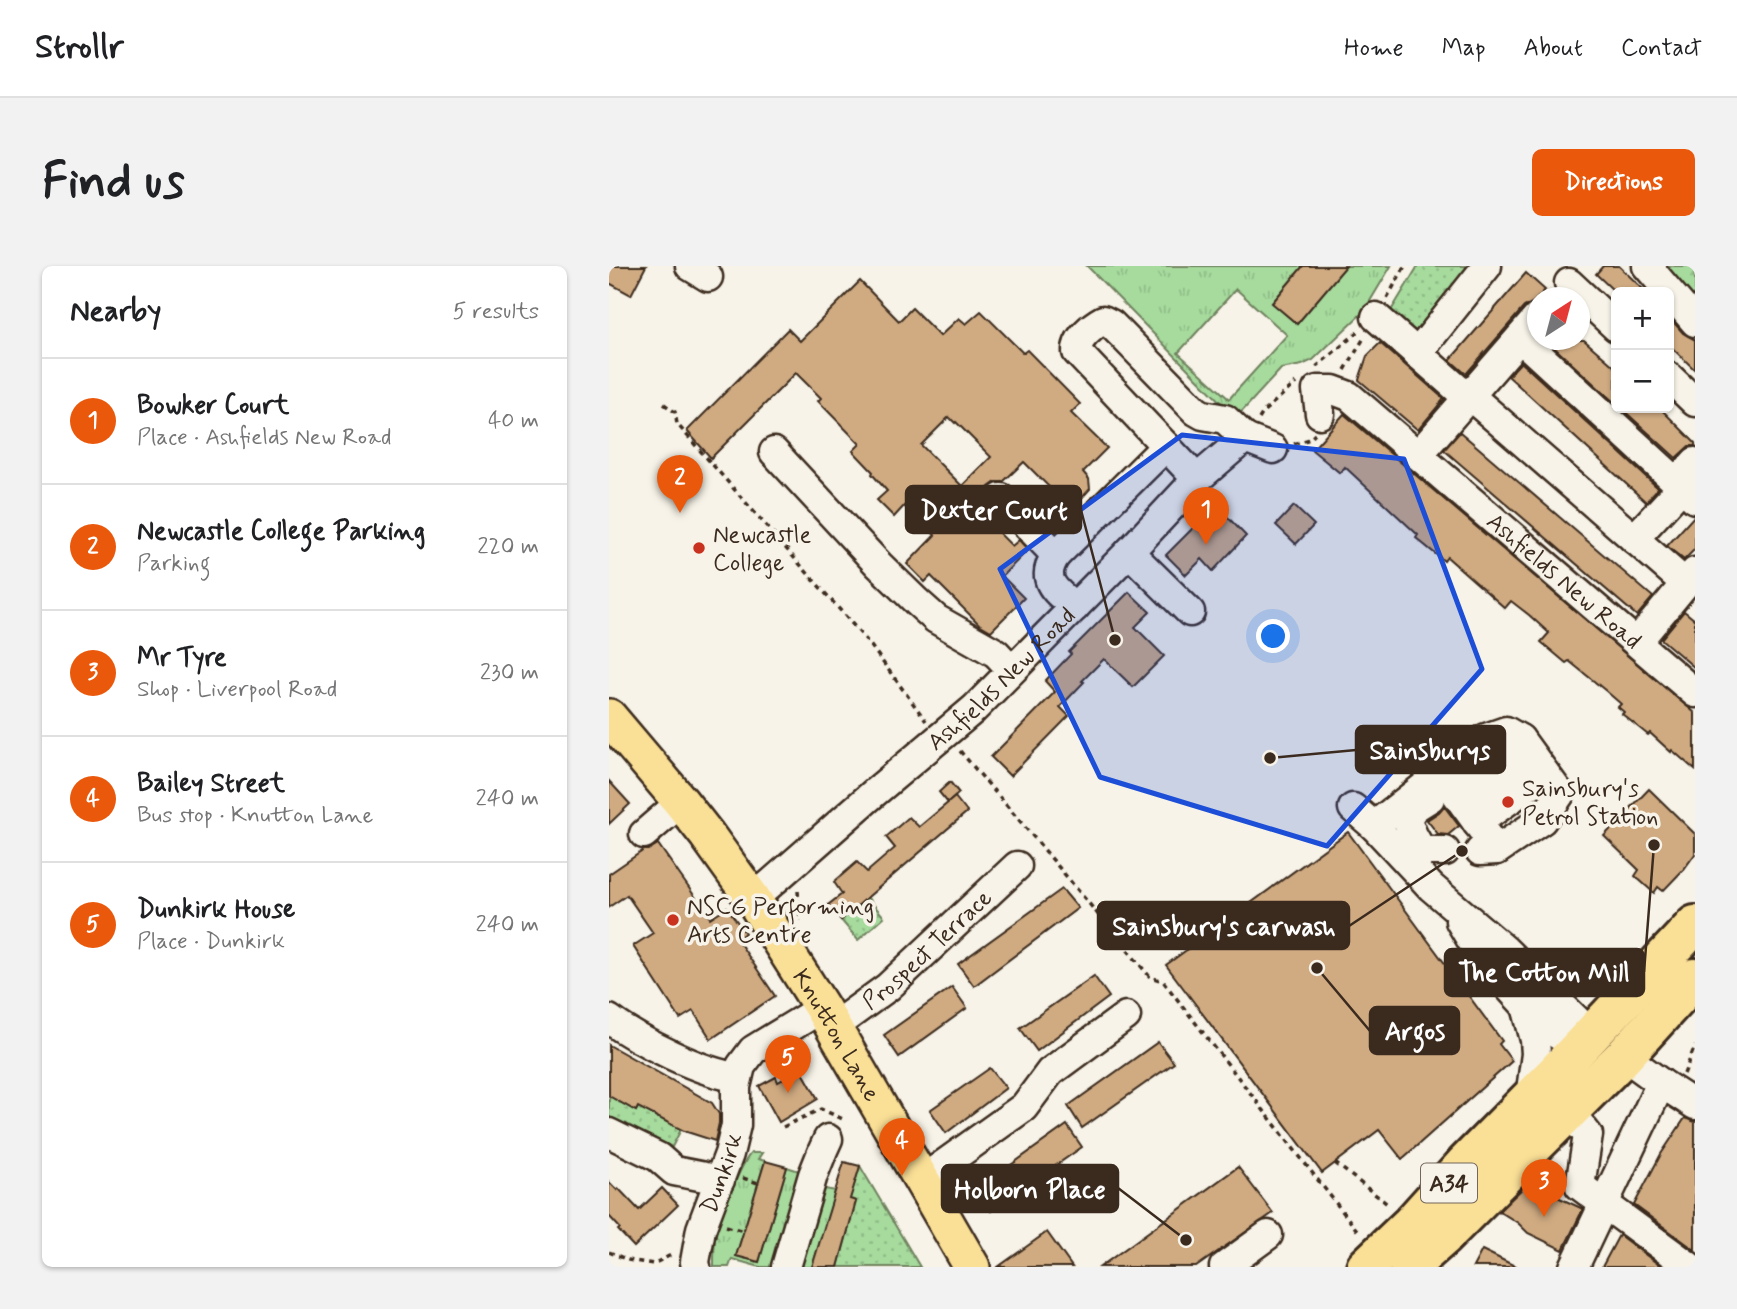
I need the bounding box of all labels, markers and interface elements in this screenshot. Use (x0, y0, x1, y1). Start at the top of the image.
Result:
text: Strollr (35, 26, 124, 70)
text: Home (1344, 33, 1404, 64)
text: Map (1442, 33, 1486, 64)
text: About (1524, 33, 1583, 64)
text: Contact (1621, 33, 1702, 64)
button: Directions (1532, 149, 1695, 216)
text: Find us (42, 150, 185, 215)
north arrow (1527, 287, 1590, 350)
map controls (1611, 287, 1674, 413)
button: + (1611, 287, 1674, 350)
text: Nearby (70, 292, 161, 331)
text: 5 results (453, 297, 539, 327)
button: − (1611, 350, 1674, 413)
text: Bowker Court (137, 389, 289, 423)
text: 1 (88, 406, 98, 436)
text: 40 m (488, 406, 539, 436)
text: Place · Ashfields New Road (137, 423, 392, 453)
pin: 2 (657, 455, 703, 513)
callout: Dexter Court (906, 486, 1081, 533)
pin: 1 (1183, 487, 1229, 545)
text: Dexter Court (920, 495, 1068, 529)
street label: Ashfields New Road (1479, 507, 1647, 657)
text: Newcastle College Parking (137, 515, 425, 549)
place label: Newcastle College (713, 520, 812, 579)
text: 2 (87, 532, 99, 562)
text: 220 m (477, 532, 539, 562)
marker: Newcastle College (691, 540, 707, 556)
text: Parking (137, 549, 210, 579)
street label: Ashfields New Road (922, 601, 1083, 758)
your location (1256, 619, 1290, 653)
text: Mr Tyre (137, 641, 227, 675)
text: 3 (88, 658, 98, 688)
text: 230 m (480, 658, 539, 688)
text: Shop · Liverpool Road (137, 675, 337, 705)
callout: Sainsburys (1356, 726, 1505, 773)
text: Sainsburys (1370, 735, 1491, 769)
text: Bailey Street (137, 767, 285, 801)
place label: Sainsbury's Petrol Station (1522, 774, 1658, 833)
text: 4 (86, 784, 100, 814)
text: 240 m (475, 784, 539, 814)
marker: Sainsbury's Petrol Station (1500, 794, 1516, 810)
text: Bus stop · Knutton Lane (137, 801, 373, 831)
street label: Prospect Terrace (857, 883, 999, 1018)
place label: NSCG Performing Arts Centre (687, 892, 874, 951)
text: Dunkirk House (137, 893, 295, 927)
callout: Sainsbury's carwash (1098, 902, 1349, 949)
text: 5 (86, 910, 100, 940)
text: 240 m (475, 910, 539, 940)
text: Sainsbury's carwash (1112, 911, 1336, 945)
marker: NSCG Performing Arts Centre (665, 912, 681, 928)
text: Place · Dunkirk (137, 927, 285, 957)
callout: The Cotton Mill (1445, 949, 1644, 996)
text: The Cotton Mill (1458, 957, 1630, 991)
street label: Knutton Lane (784, 964, 887, 1107)
callout: Argos (1370, 1007, 1459, 1054)
text: Argos (1385, 1016, 1445, 1053)
pin: 5 (765, 1035, 811, 1093)
pin: 4 (879, 1118, 925, 1176)
street label: Dunkirk (694, 1130, 750, 1218)
pin: 3 (1521, 1159, 1567, 1217)
road number: A34 (1421, 1164, 1477, 1202)
callout: Holborn Place (942, 1165, 1118, 1212)
text: Holborn Place (954, 1174, 1106, 1208)

